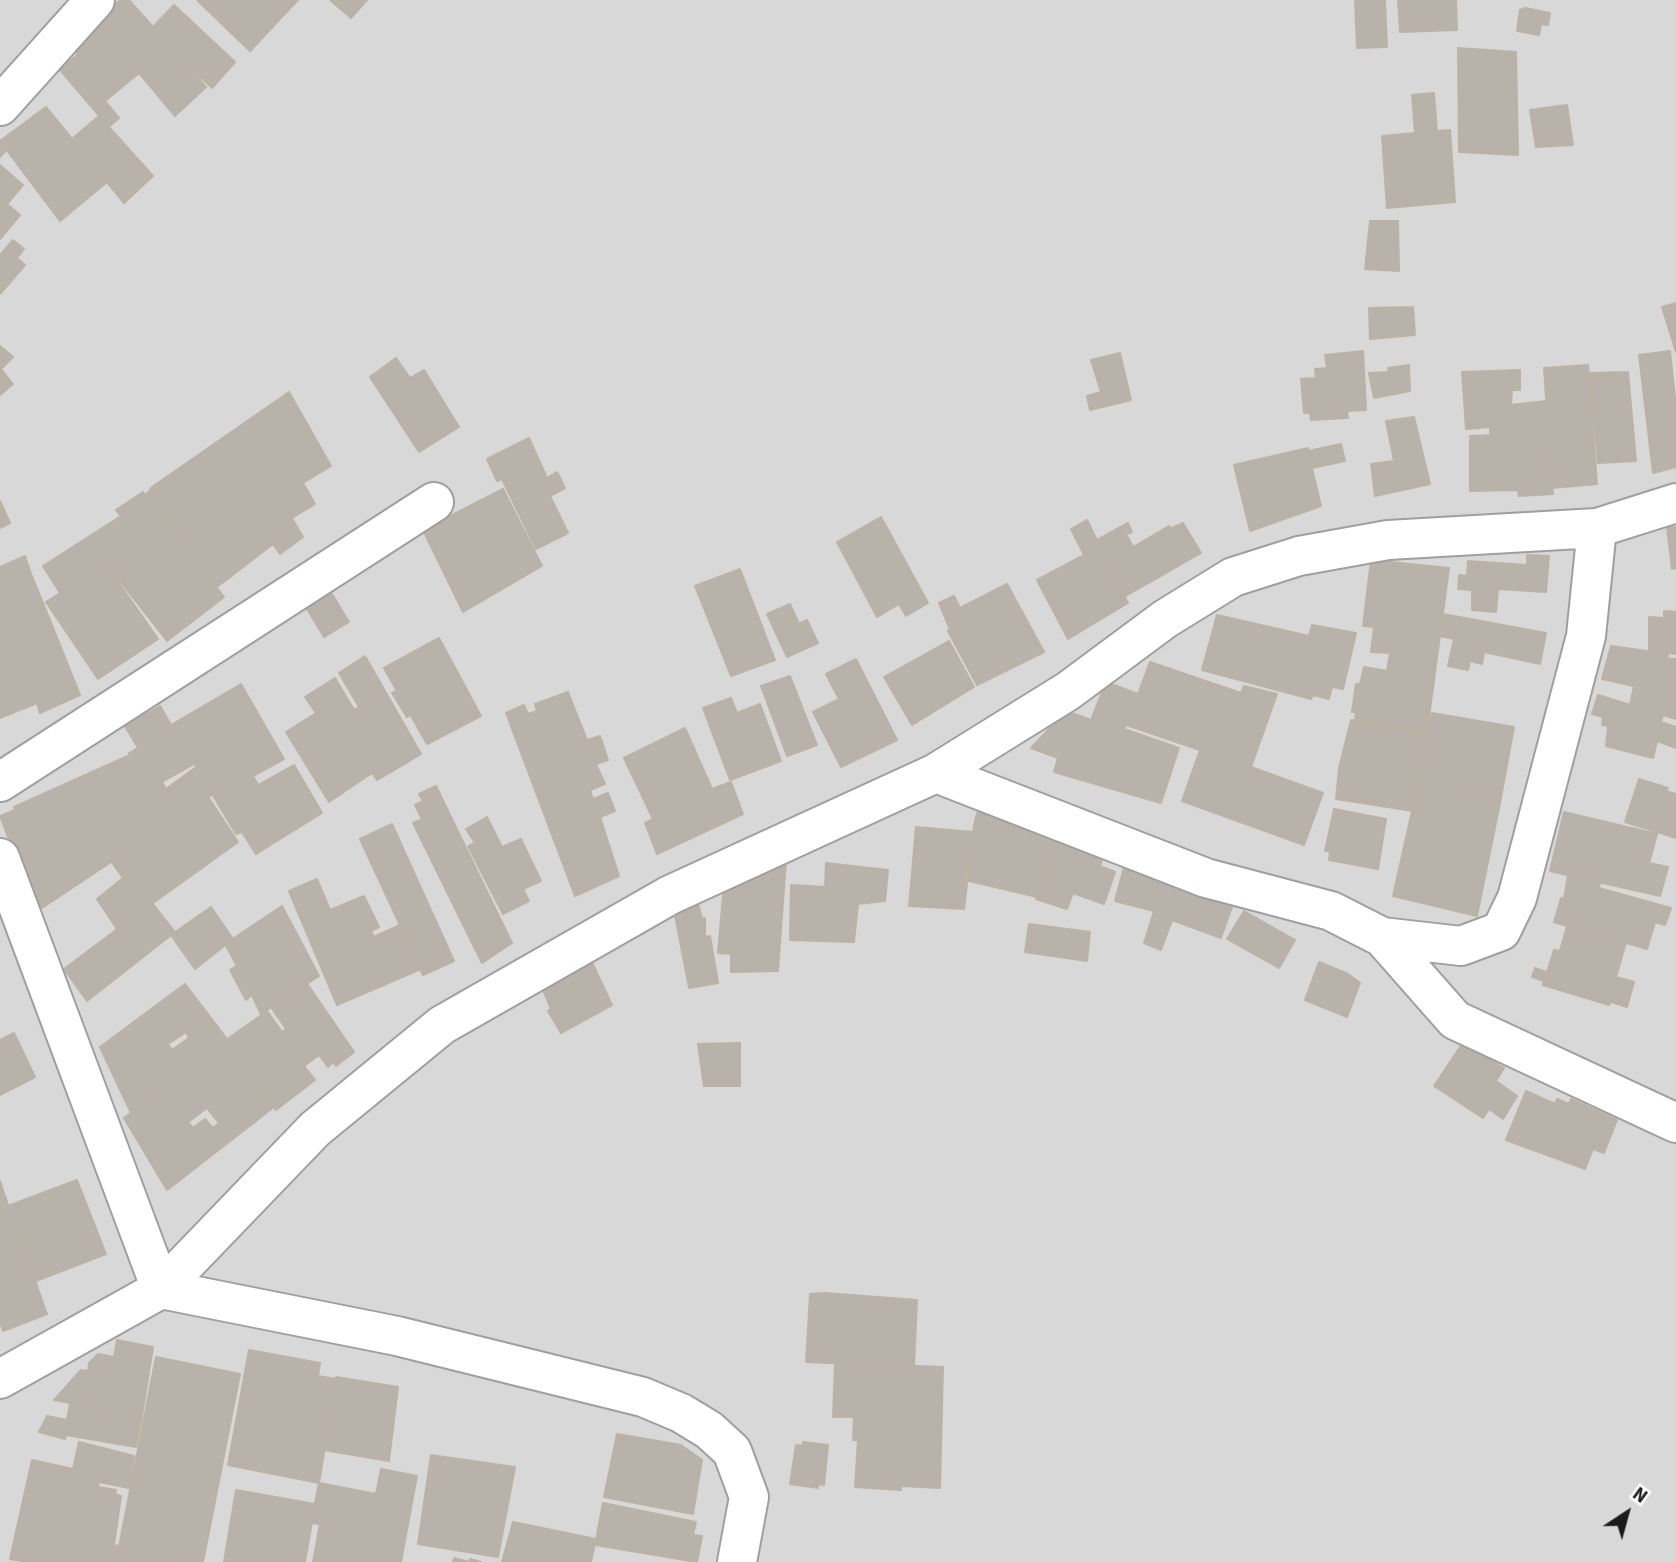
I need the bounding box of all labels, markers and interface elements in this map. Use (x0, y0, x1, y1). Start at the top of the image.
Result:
north arrow (1592, 1478, 1662, 1548)
text: N (1627, 1481, 1653, 1510)

